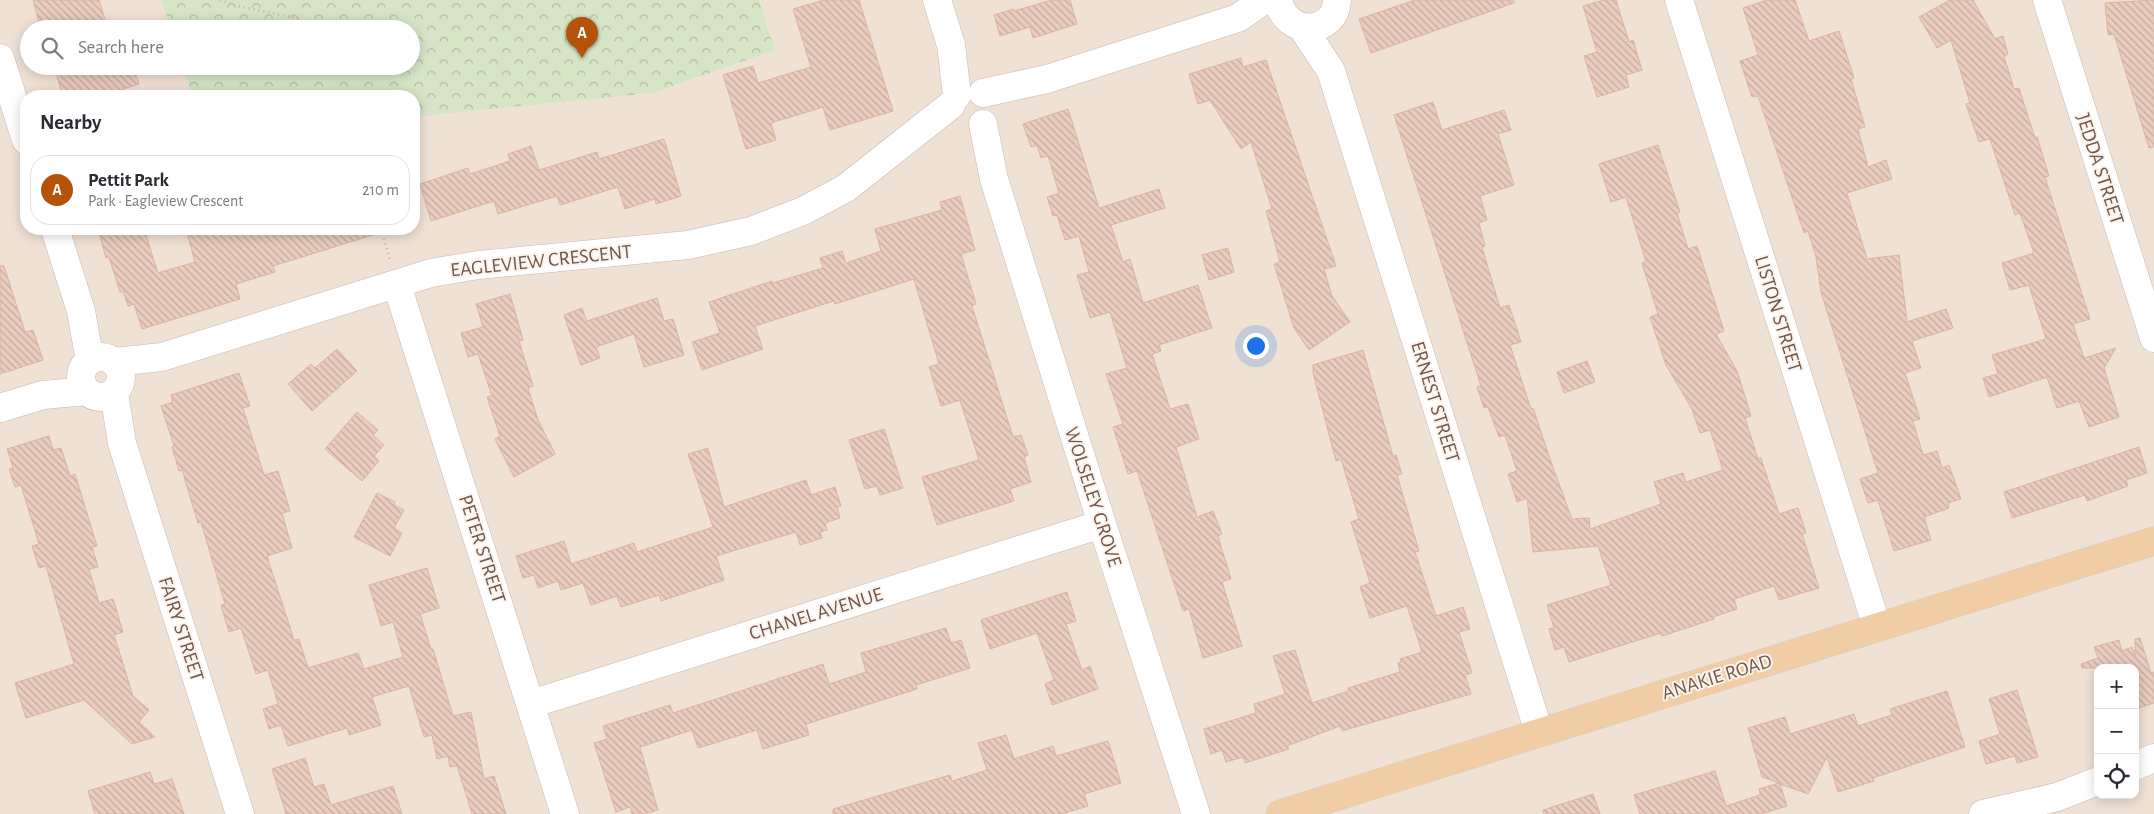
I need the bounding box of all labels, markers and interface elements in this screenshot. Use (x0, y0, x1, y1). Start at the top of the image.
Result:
pin: A (566, 17, 598, 58)
search box (20, 20, 420, 75)
icon: search (38, 34, 66, 62)
text: Search here (78, 38, 164, 57)
street label: JEDDA STREET (2073, 111, 2127, 227)
text: Nearby (40, 112, 101, 133)
text: Pettit Park (88, 171, 169, 190)
text: A (52, 182, 62, 198)
text: 210 m (362, 182, 399, 198)
text: Park · Eagleview Crescent (88, 193, 243, 209)
street label: EAGLEVIEW CRESCENT (449, 242, 633, 280)
street label: LISTON STREET (1751, 253, 1805, 375)
your location (1243, 333, 1269, 359)
street label: ERNEST STREET (1407, 339, 1463, 465)
street label: WOLSELEY GROVE (1061, 425, 1125, 570)
street label: PETER STREET (455, 492, 509, 606)
street label: FAIRY STREET (155, 574, 207, 684)
street label: CHANEL AVENUE (747, 584, 885, 644)
street label: ANAKIE ROAD (1660, 651, 1774, 703)
map controls (2094, 664, 2139, 799)
button: + (2094, 664, 2139, 709)
button: − (2094, 709, 2139, 754)
button: locate (2094, 754, 2139, 799)

